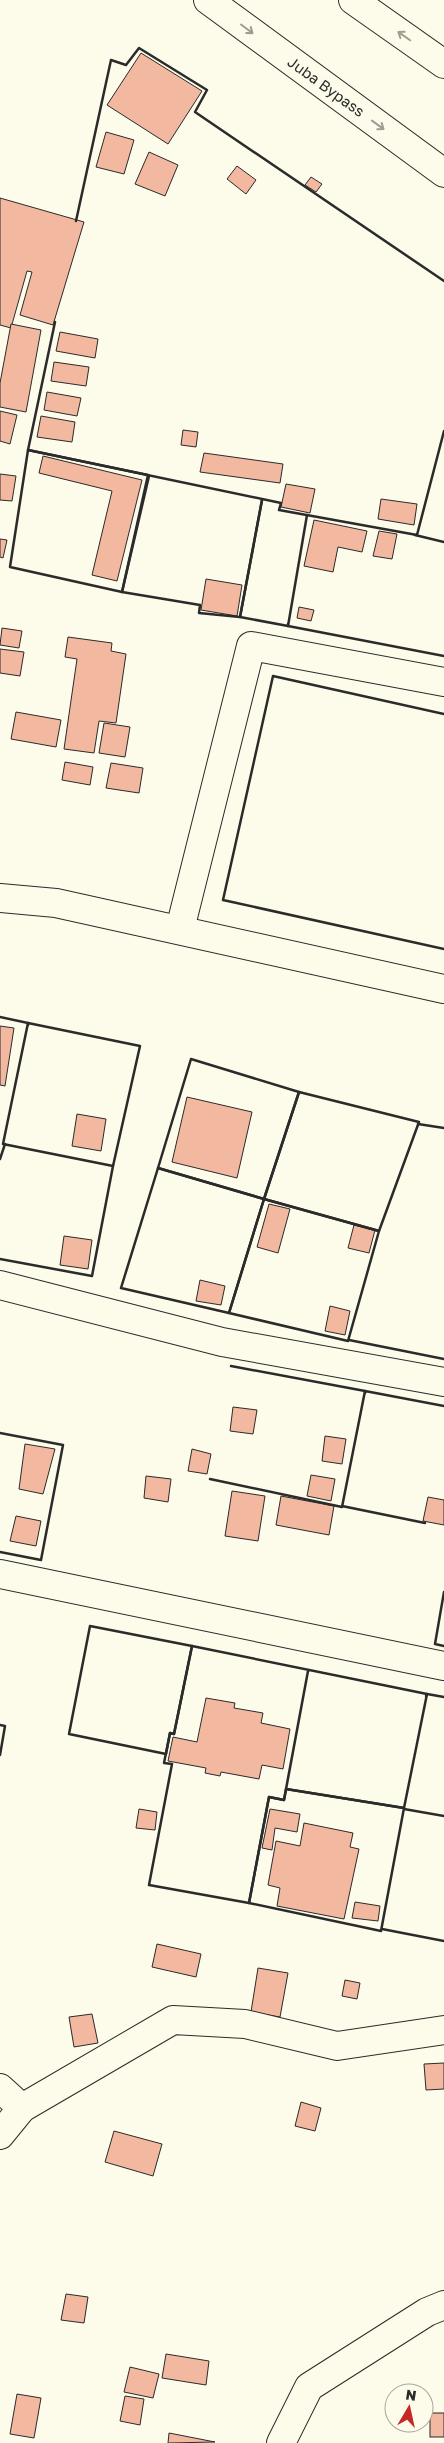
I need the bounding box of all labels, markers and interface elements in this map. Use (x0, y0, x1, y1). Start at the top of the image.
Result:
one-way arrow (240, 24, 253, 35)
one-way arrow (397, 31, 411, 41)
street label: Juba Bypass (285, 52, 369, 120)
one-way arrow (371, 120, 385, 130)
north arrow (384, 2383, 434, 2433)
text: N (405, 2385, 418, 2404)

